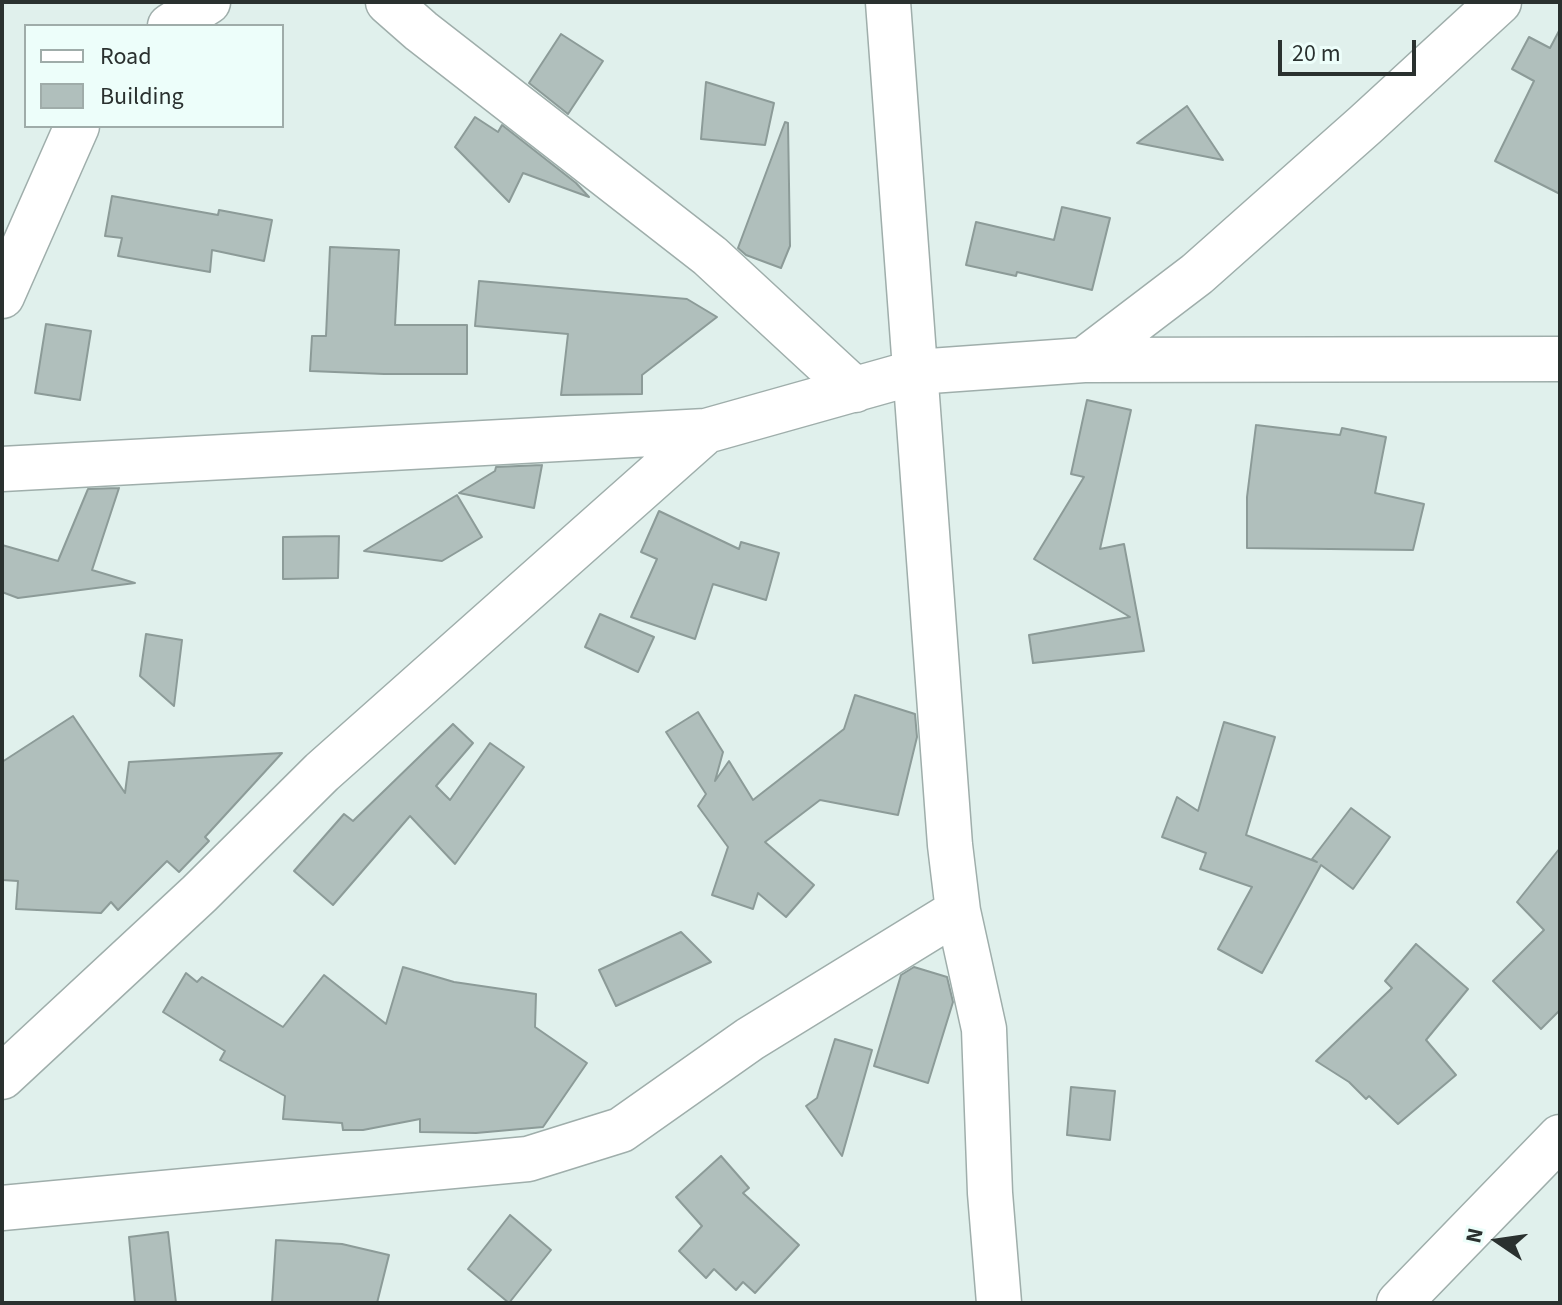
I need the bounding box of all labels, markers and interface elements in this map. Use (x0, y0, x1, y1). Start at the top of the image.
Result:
legend (24, 24, 284, 128)
scale bar (1282, 24, 1420, 74)
text: 20 m (1292, 36, 1341, 71)
text: Road (100, 39, 152, 74)
text: Building (100, 79, 184, 114)
north arrow (1458, 1201, 1538, 1281)
text: N (1457, 1225, 1492, 1246)

